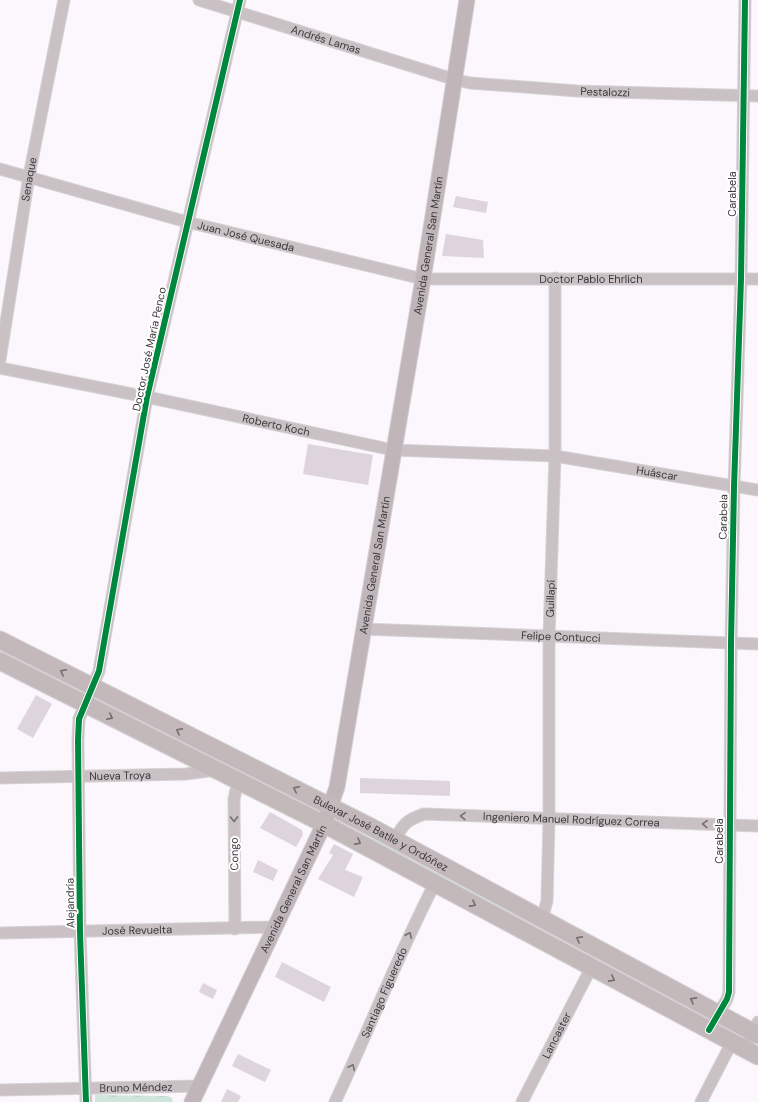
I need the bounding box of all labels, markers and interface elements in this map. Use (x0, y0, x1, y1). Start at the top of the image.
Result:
street label: Andrés Lamas (289, 22, 363, 57)
street label: Pestalozzi (580, 84, 630, 99)
street label: Senaque (18, 156, 40, 202)
street label: Carabela (725, 171, 739, 217)
street label: Avenida General San Martín (410, 175, 446, 316)
street label: Juan José Quesada (196, 218, 296, 255)
street label: Doctor Pablo Ehrlich (539, 272, 642, 286)
street label: Doctor José María Penco (129, 286, 169, 412)
street label: Roberto Koch (241, 411, 311, 439)
street label: Huáscar (635, 463, 679, 483)
street label: Carabela (716, 494, 730, 540)
street label: Avenida General San Martín (356, 495, 393, 635)
street label: Guillapí (543, 579, 558, 618)
street label: Felipe Contucci (521, 628, 601, 645)
one-way arrow (60, 670, 68, 677)
one-way arrow (106, 712, 113, 719)
one-way arrow (176, 728, 184, 736)
street label: Nueva Troya (89, 768, 151, 783)
one-way arrow (292, 786, 300, 794)
street label: Bulevar José Batlle y Ordóñez (311, 792, 451, 874)
street label: Ingeniero Manuel Rodríguez Correa (483, 809, 660, 829)
one-way arrow (460, 812, 466, 820)
one-way arrow (230, 816, 238, 822)
street label: Carabela (712, 818, 726, 864)
one-way arrow (702, 820, 708, 829)
street label: Avenida General San Martín (257, 823, 330, 955)
street label: Congo (227, 837, 241, 871)
one-way arrow (354, 837, 361, 845)
street label: Alejandría (63, 878, 77, 928)
one-way arrow (469, 899, 476, 906)
street label: José Revuelta (102, 922, 172, 938)
one-way arrow (404, 931, 412, 939)
one-way arrow (575, 936, 583, 944)
street label: Santiago Figueredo (358, 945, 410, 1040)
one-way arrow (608, 974, 615, 982)
one-way arrow (690, 998, 697, 1005)
street label: Lancaster (539, 1010, 574, 1061)
one-way arrow (347, 1064, 355, 1071)
street label: Bruno Méndez (99, 1080, 173, 1095)

